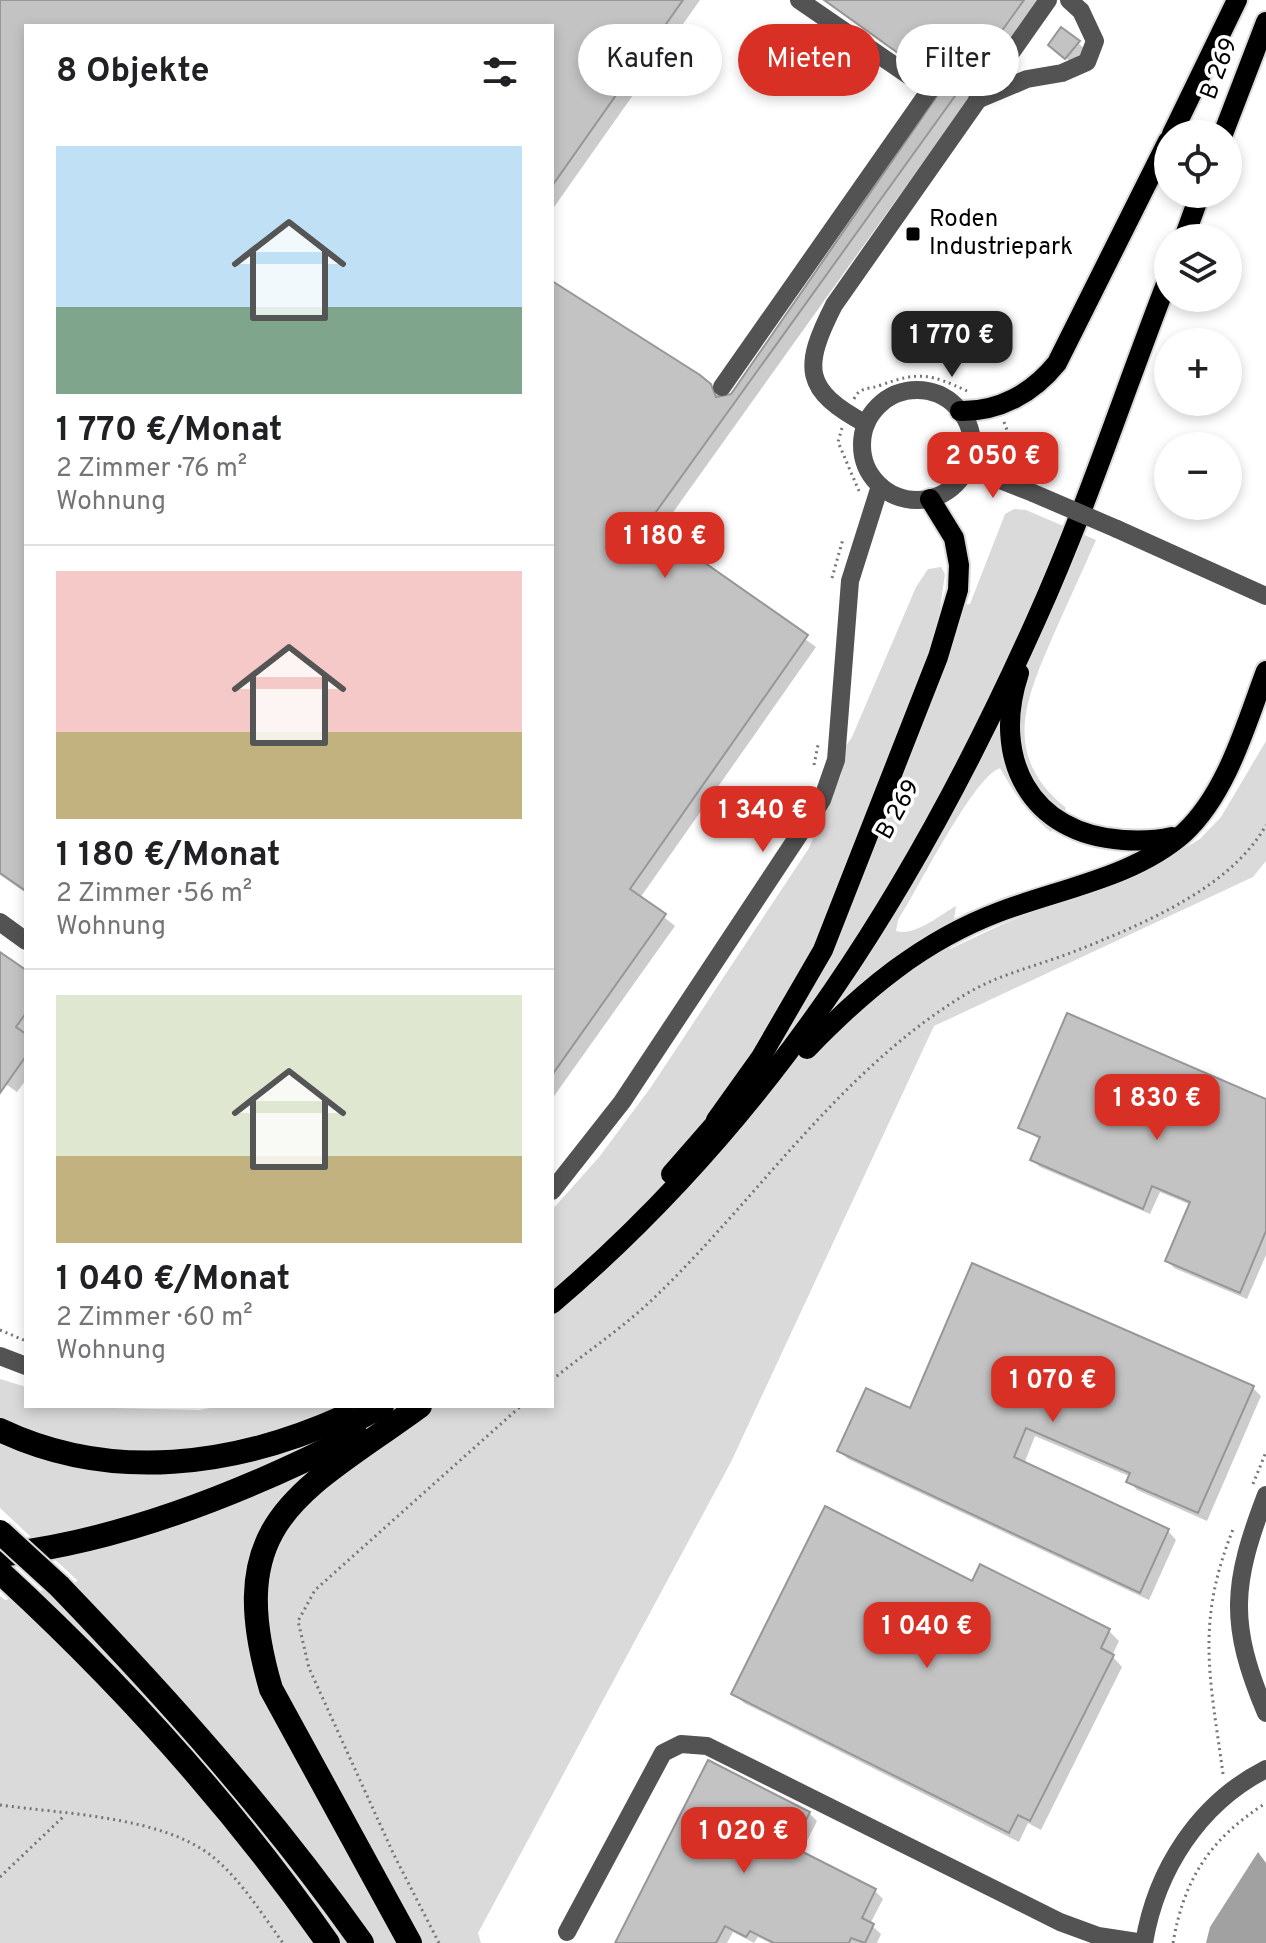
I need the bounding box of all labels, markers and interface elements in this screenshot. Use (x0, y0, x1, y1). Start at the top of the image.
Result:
chip: Kaufen (578, 24, 722, 96)
chip: Mieten (738, 24, 880, 96)
chip: Filter (896, 24, 1019, 96)
street label: B 269 (1195, 34, 1245, 104)
icon: filters (478, 50, 522, 94)
text: 8 Objekte (56, 51, 210, 94)
map controls (1154, 120, 1242, 520)
button: locate (1154, 120, 1242, 208)
icon: home (217, 198, 361, 342)
place label: Roden Industriepark (929, 205, 1073, 263)
button: layers (1154, 224, 1242, 312)
marker: Roden Industriepark (904, 225, 922, 243)
pin: 1 770 € (878, 311, 1026, 379)
text: 1 770 € (910, 320, 994, 353)
button: + (1154, 328, 1242, 416)
text: 1 770 €/Monat (56, 410, 282, 453)
pin: 2 050 € (919, 432, 1067, 500)
button: − (1154, 432, 1242, 520)
text: 2 050 € (945, 441, 1041, 474)
text: 2 Zimmer · 76 m² (56, 453, 247, 486)
text: Wohnung (56, 486, 166, 519)
pin: 1 180 € (591, 512, 739, 580)
text: 1 180 € (623, 521, 707, 554)
icon: home (217, 623, 361, 767)
street label: B 269 (870, 775, 928, 845)
pin: 1 340 € (689, 786, 837, 854)
text: 1 340 € (718, 795, 808, 828)
text: 1 180 €/Monat (56, 835, 280, 878)
text: 2 Zimmer · 56 m² (56, 878, 252, 911)
text: Wohnung (56, 911, 166, 944)
icon: home (217, 1047, 361, 1191)
pin: 1 830 € (1083, 1074, 1231, 1142)
text: 1 830 € (1113, 1083, 1201, 1116)
text: 1 040 €/Monat (56, 1259, 290, 1302)
text: 2 Zimmer · 60 m² (56, 1302, 253, 1335)
text: Wohnung (56, 1335, 166, 1368)
pin: 1 070 € (979, 1356, 1127, 1424)
text: 1 070 € (1009, 1365, 1097, 1398)
pin: 1 040 € (853, 1602, 1001, 1670)
text: 1 040 € (882, 1611, 972, 1644)
pin: 1 020 € (670, 1807, 818, 1875)
text: 1 020 € (699, 1816, 789, 1849)

